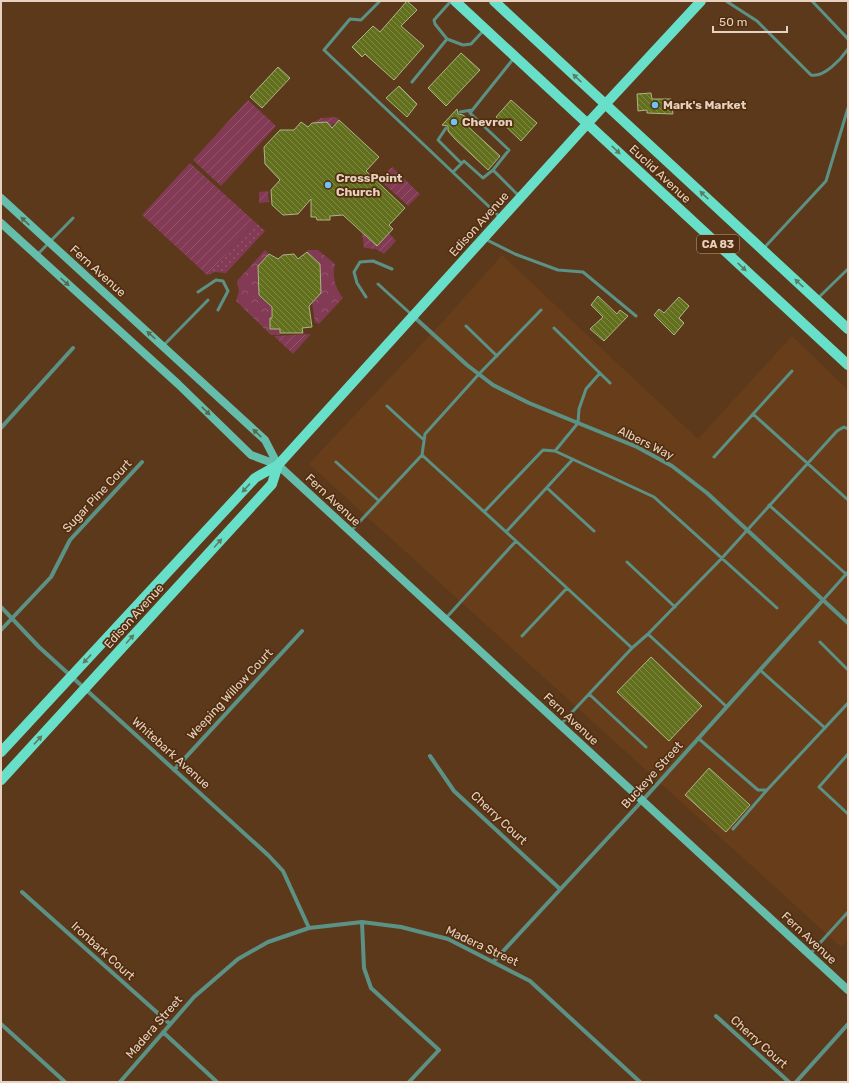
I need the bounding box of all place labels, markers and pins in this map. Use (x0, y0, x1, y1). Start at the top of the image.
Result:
place label: Mark's Market (663, 98, 747, 112)
marker: Mark's Market (650, 100, 660, 110)
place label: Chevron (462, 115, 513, 129)
marker: Chevron (449, 117, 459, 127)
place label: CrossPoint Church (336, 171, 403, 199)
marker: CrossPoint Church (323, 180, 333, 190)

